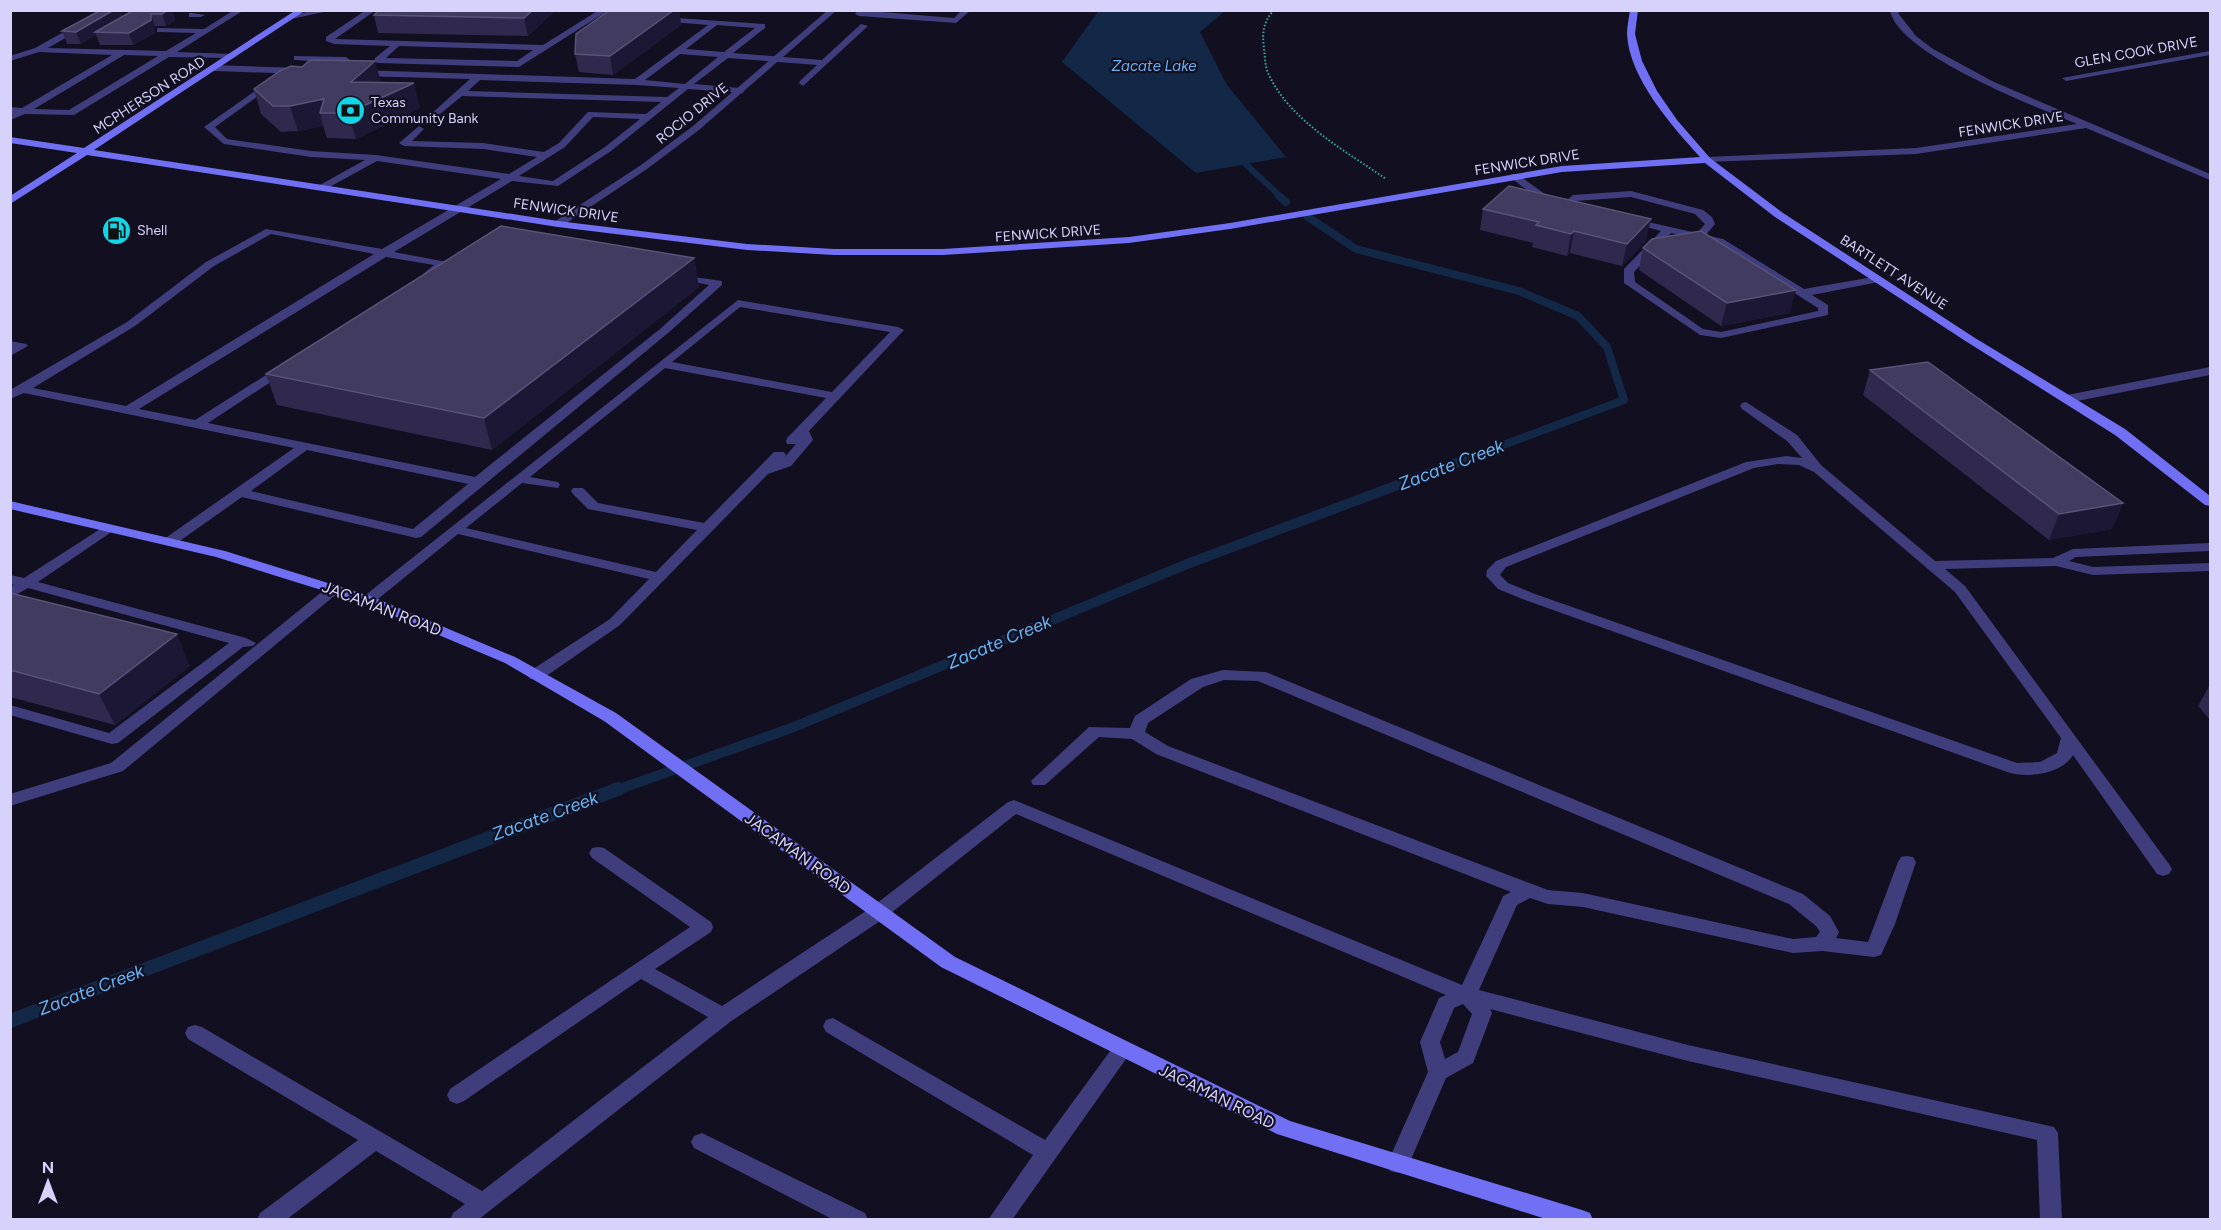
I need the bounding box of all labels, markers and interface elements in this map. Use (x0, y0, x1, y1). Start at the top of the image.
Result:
street label: GLEN COOK DRIVE (2073, 33, 2199, 72)
street label: MCPHERSON ROAD (90, 53, 208, 138)
water label: Zacate Lake (1112, 57, 1196, 75)
street label: ROCIO DRIVE (653, 79, 732, 148)
bank icon: Texas Community Bank (334, 94, 366, 126)
place label: Texas Community Bank (371, 94, 479, 127)
street label: FENWICK DRIVE (1957, 108, 2065, 141)
street label: FENWICK DRIVE (1473, 146, 1581, 179)
street label: FENWICK DRIVE (512, 195, 620, 226)
fuel station icon: Shell (100, 214, 132, 246)
street label: FENWICK DRIVE (994, 221, 1102, 246)
place label: Shell (137, 222, 167, 239)
street label: BARTLETT AVENUE (1837, 231, 1951, 314)
water label: Zacate Creek (1395, 434, 1508, 495)
street label: JACAMAN ROAD (320, 577, 444, 640)
water label: Zacate Creek (944, 610, 1056, 674)
water label: Zacate Creek (489, 786, 602, 845)
street label: JACAMAN ROAD (741, 809, 854, 898)
water label: Zacate Creek (35, 959, 148, 1020)
street label: JACAMAN ROAD (1156, 1060, 1278, 1133)
north arrow (18, 1152, 78, 1212)
text: N (42, 1158, 54, 1177)

